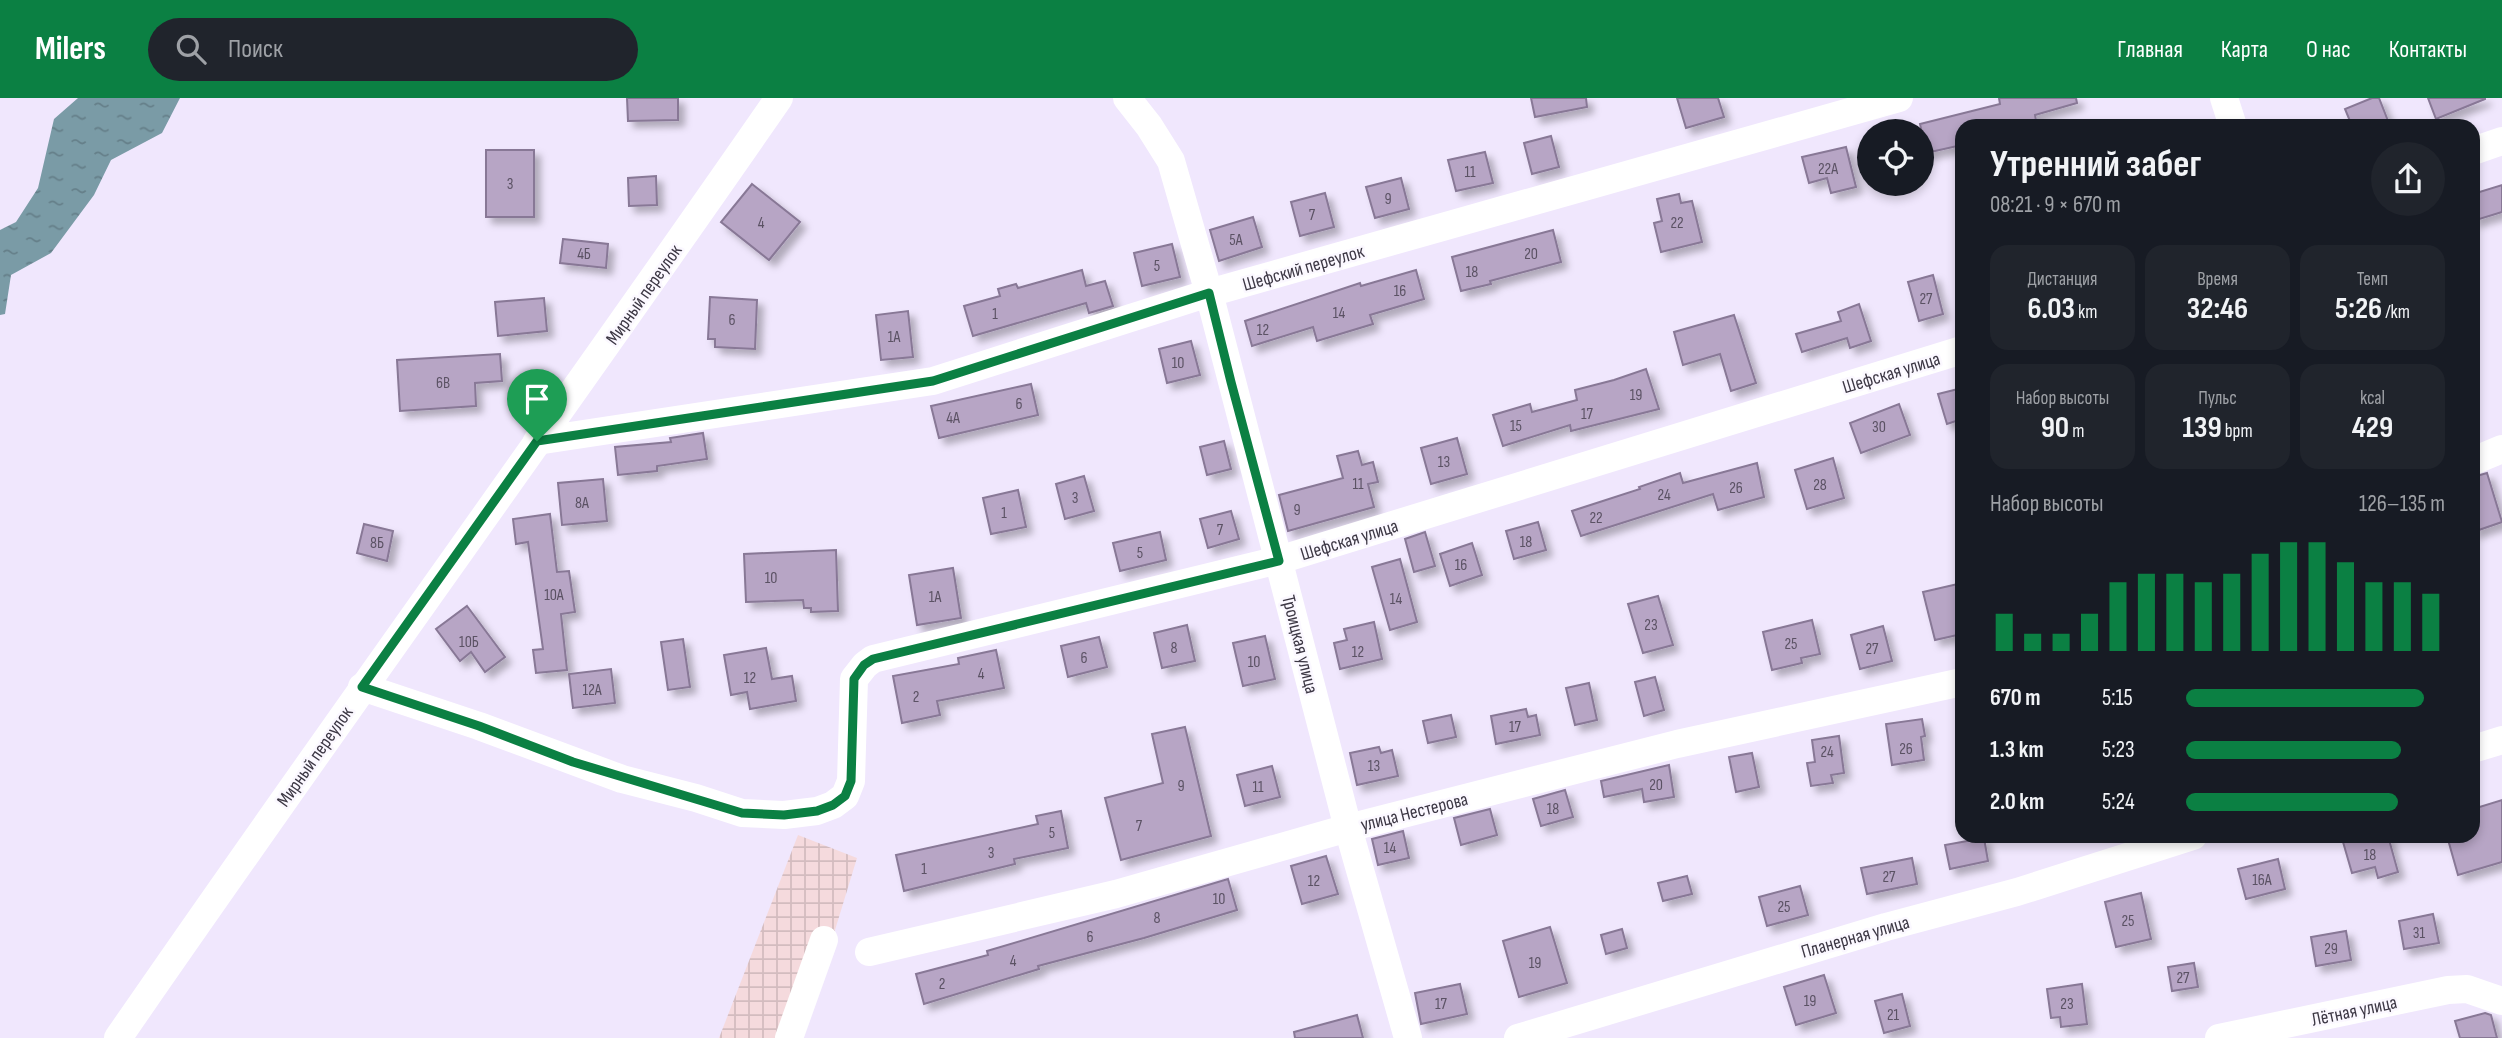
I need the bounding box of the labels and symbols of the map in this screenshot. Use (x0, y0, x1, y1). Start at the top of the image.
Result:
house number: 22А (1818, 160, 1838, 179)
house number: 11 (1464, 163, 1476, 182)
house number: 3 (507, 175, 513, 194)
house number: 9 (1384, 190, 1392, 209)
house number: 7 (1309, 206, 1316, 225)
house number: 4 (758, 214, 765, 233)
house number: 22 (1670, 214, 1684, 233)
house number: 5А (1229, 231, 1243, 250)
street label: Мирный переулок (601, 240, 688, 349)
street label: Шефский переулок (1240, 240, 1367, 297)
house number: 4Б (577, 245, 591, 264)
house number: 20 (1524, 245, 1538, 264)
house number: 5 (1154, 257, 1160, 276)
house number: 18 (1466, 263, 1478, 282)
house number: 16 (1394, 282, 1406, 301)
house number: 27 (1919, 290, 1933, 309)
house number: 14 (1333, 304, 1345, 323)
house number: 1 (992, 305, 998, 324)
house number: 6 (728, 311, 736, 330)
house number: 12 (1257, 321, 1269, 340)
house number: 1А (888, 328, 900, 347)
street label: Шефская улица (1840, 348, 1943, 399)
house number: 10 (1172, 354, 1184, 373)
pin (507, 369, 567, 441)
house number: 6В (436, 374, 450, 393)
house number: 19 (1630, 386, 1642, 405)
house number: 6 (1015, 395, 1023, 414)
house number: 17 (1581, 405, 1594, 424)
house number: 4А (946, 409, 960, 428)
house number: 15 (1510, 417, 1522, 436)
house number: 30 (1872, 418, 1886, 437)
house number: 13 (1438, 453, 1450, 472)
house number: 11 (1352, 475, 1364, 494)
house number: 28 (1813, 476, 1827, 495)
house number: 26 (1729, 479, 1743, 498)
house number: 24 (1657, 486, 1671, 505)
house number: 3 (1072, 489, 1078, 508)
house number: 8А (575, 494, 589, 513)
house number: 9 (1293, 501, 1301, 520)
house number: 1 (1001, 504, 1007, 523)
house number: 22 (1589, 509, 1603, 528)
street label: Шефская улица (1298, 515, 1401, 566)
house number: 7 (1217, 521, 1224, 540)
house number: 18 (1520, 533, 1532, 552)
house number: 8Б (370, 534, 384, 553)
house number: 5 (1137, 544, 1143, 563)
house number: 16 (1455, 556, 1467, 575)
house number: 10 (765, 569, 777, 588)
house number: 10А (544, 586, 564, 605)
house number: 1А (929, 588, 941, 607)
house number: 14 (1390, 590, 1402, 609)
street label: Троицкая улица (1276, 593, 1323, 696)
house number: 23 (1644, 616, 1658, 635)
house number: 10Б (459, 633, 479, 652)
house number: 25 (1784, 635, 1798, 654)
house number: 8 (1170, 639, 1178, 658)
house number: 27 (1865, 640, 1879, 659)
house number: 12 (1352, 643, 1364, 662)
house number: 6 (1080, 649, 1088, 668)
house number: 10 (1248, 653, 1260, 672)
house number: 4 (978, 665, 985, 684)
house number: 12 (744, 669, 756, 688)
house number: 12А (582, 681, 602, 700)
house number: 2 (913, 688, 919, 707)
street label: Мирный переулок (272, 702, 359, 811)
house number: 17 (1509, 718, 1522, 737)
house number: 26 (1899, 740, 1913, 759)
house number: 24 (1820, 743, 1834, 762)
house number: 13 (1368, 757, 1380, 776)
house number: 20 (1649, 776, 1663, 795)
house number: 9 (1177, 777, 1185, 796)
house number: 11 (1252, 778, 1264, 797)
street label: улица Нестерова (1358, 788, 1470, 837)
house number: 18 (1547, 800, 1559, 819)
house number: 7 (1136, 817, 1143, 836)
house number: 5 (1049, 824, 1055, 843)
house number: 14 (1384, 839, 1396, 858)
house number: 3 (988, 844, 994, 863)
house number: 18 (2364, 846, 2376, 865)
house number: 1 (921, 860, 927, 879)
house number: 27 (1882, 868, 1896, 887)
house number: 16А (2252, 871, 2272, 890)
house number: 12 (1308, 872, 1320, 891)
house number: 10 (1213, 890, 1225, 909)
house number: 25 (1777, 898, 1791, 917)
house number: 8 (1153, 909, 1161, 928)
street label: Планерная улица (1799, 911, 1912, 964)
house number: 25 (2121, 912, 2135, 931)
house number: 31 (2413, 924, 2426, 943)
house number: 6 (1086, 928, 1094, 947)
house number: 29 (2324, 940, 2338, 959)
house number: 4 (1010, 952, 1017, 971)
house number: 19 (1529, 954, 1541, 973)
house number: 27 (2176, 969, 2190, 988)
house number: 2 (939, 975, 945, 994)
street label: Лётная улица (2309, 991, 2399, 1032)
house number: 19 (1804, 992, 1816, 1011)
house number: 17 (1435, 995, 1448, 1014)
house number: 23 (2060, 995, 2074, 1014)
house number: 21 (1887, 1006, 1900, 1025)

